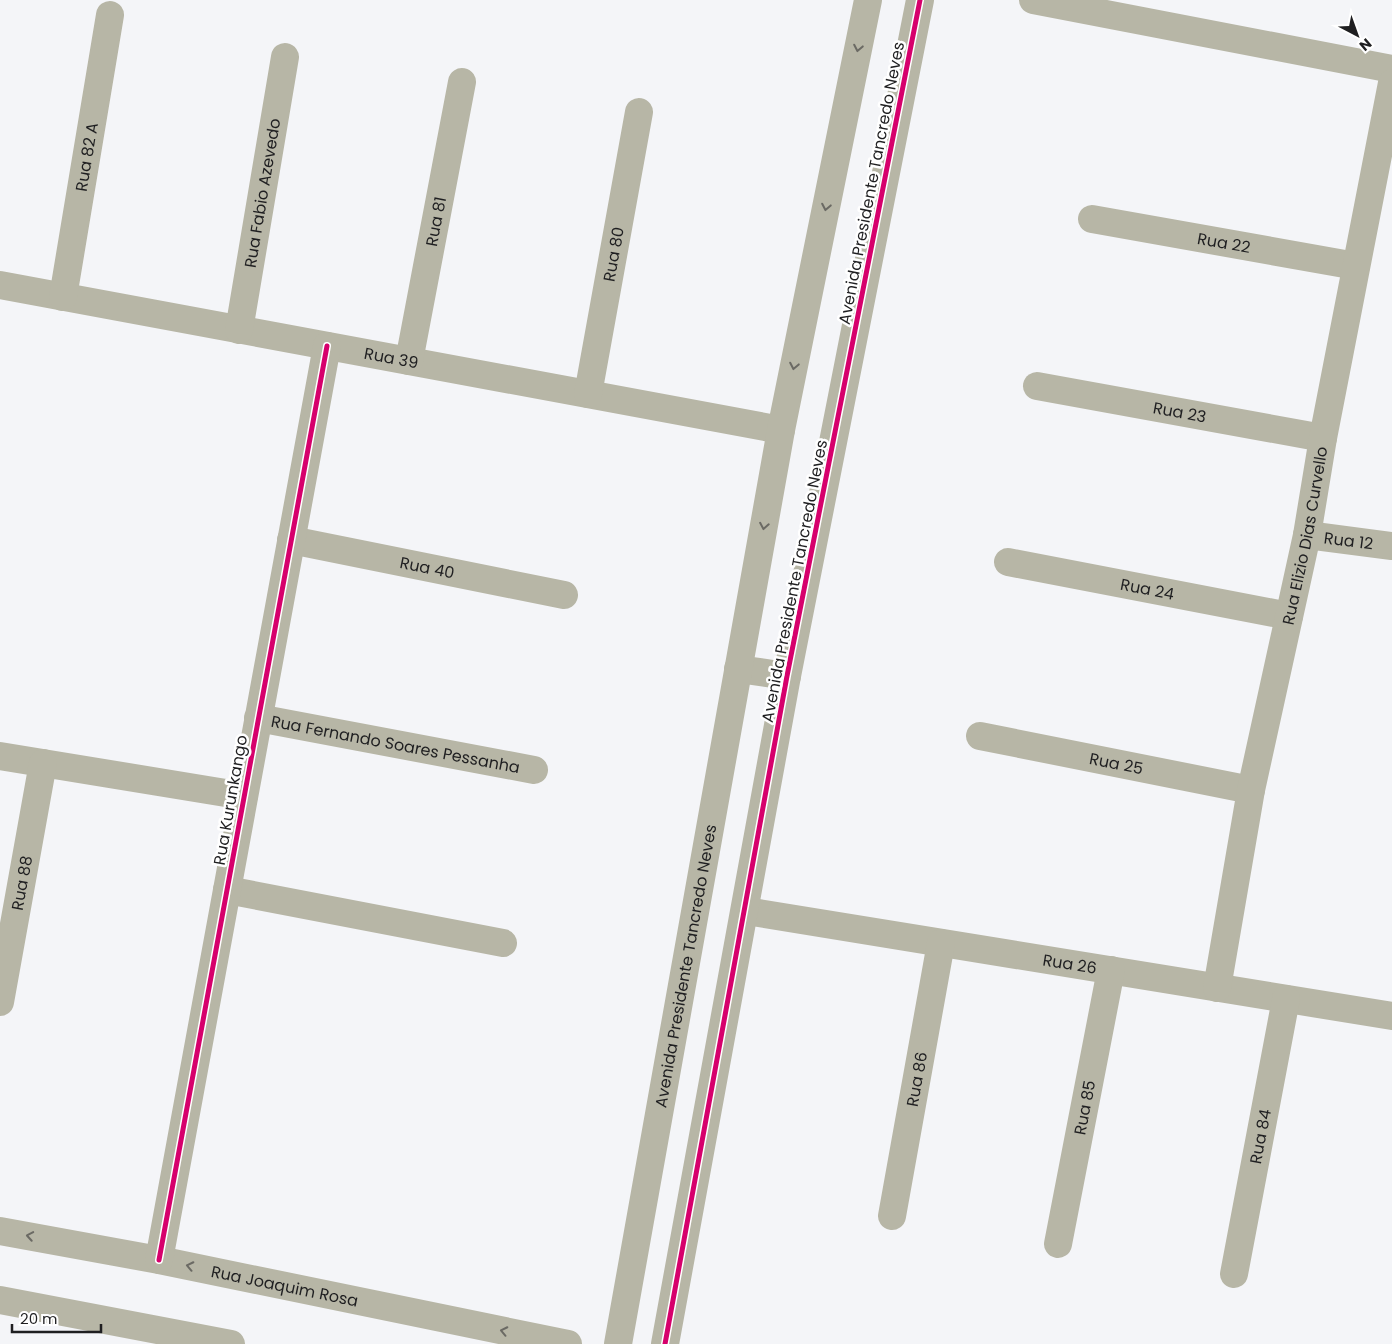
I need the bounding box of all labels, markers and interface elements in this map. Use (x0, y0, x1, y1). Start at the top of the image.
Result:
north arrow (1332, 10, 1382, 60)
text: N (1355, 34, 1376, 56)
street label: Avenida Presidente Tancredo Neves (833, 40, 910, 326)
one-way arrow (854, 43, 864, 52)
street label: Rua Fabio Azevedo (239, 117, 286, 270)
street label: Rua 82 A (70, 121, 104, 193)
street label: Rua 81 (420, 195, 452, 248)
one-way arrow (821, 203, 832, 211)
street label: Rua 80 (598, 225, 630, 284)
street label: Rua 22 (1195, 227, 1252, 259)
street label: Rua 39 (362, 342, 420, 374)
one-way arrow (789, 362, 800, 371)
street label: Rua 23 (1151, 396, 1208, 429)
street label: Avenida Presidente Tancredo Neves (756, 438, 833, 724)
street label: Rua Elizio Dias Curvello (1277, 445, 1333, 627)
one-way arrow (759, 522, 769, 530)
street label: Rua 12 (1323, 526, 1375, 555)
street label: Rua 40 (398, 551, 457, 585)
street label: Rua 24 (1118, 573, 1176, 606)
street label: Rua Fernando Soares Pessanha (269, 710, 522, 779)
street label: Rua Kurunkango (208, 733, 253, 867)
street label: Rua 25 (1087, 747, 1145, 780)
street label: Avenida Presidente Tancredo Neves (649, 823, 722, 1110)
street label: Rua 88 (6, 854, 38, 912)
street label: Rua 26 (1041, 948, 1098, 980)
street label: Rua 86 (901, 1050, 933, 1109)
street label: Rua 85 (1068, 1078, 1101, 1137)
street label: Rua 84 (1244, 1107, 1277, 1166)
one-way arrow (26, 1232, 35, 1242)
street label: Rua Joaquim Rosa (209, 1260, 360, 1313)
one-way arrow (186, 1261, 195, 1272)
scale bar (12, 1302, 101, 1334)
text: 20 m (20, 1308, 58, 1329)
one-way arrow (499, 1326, 508, 1336)

